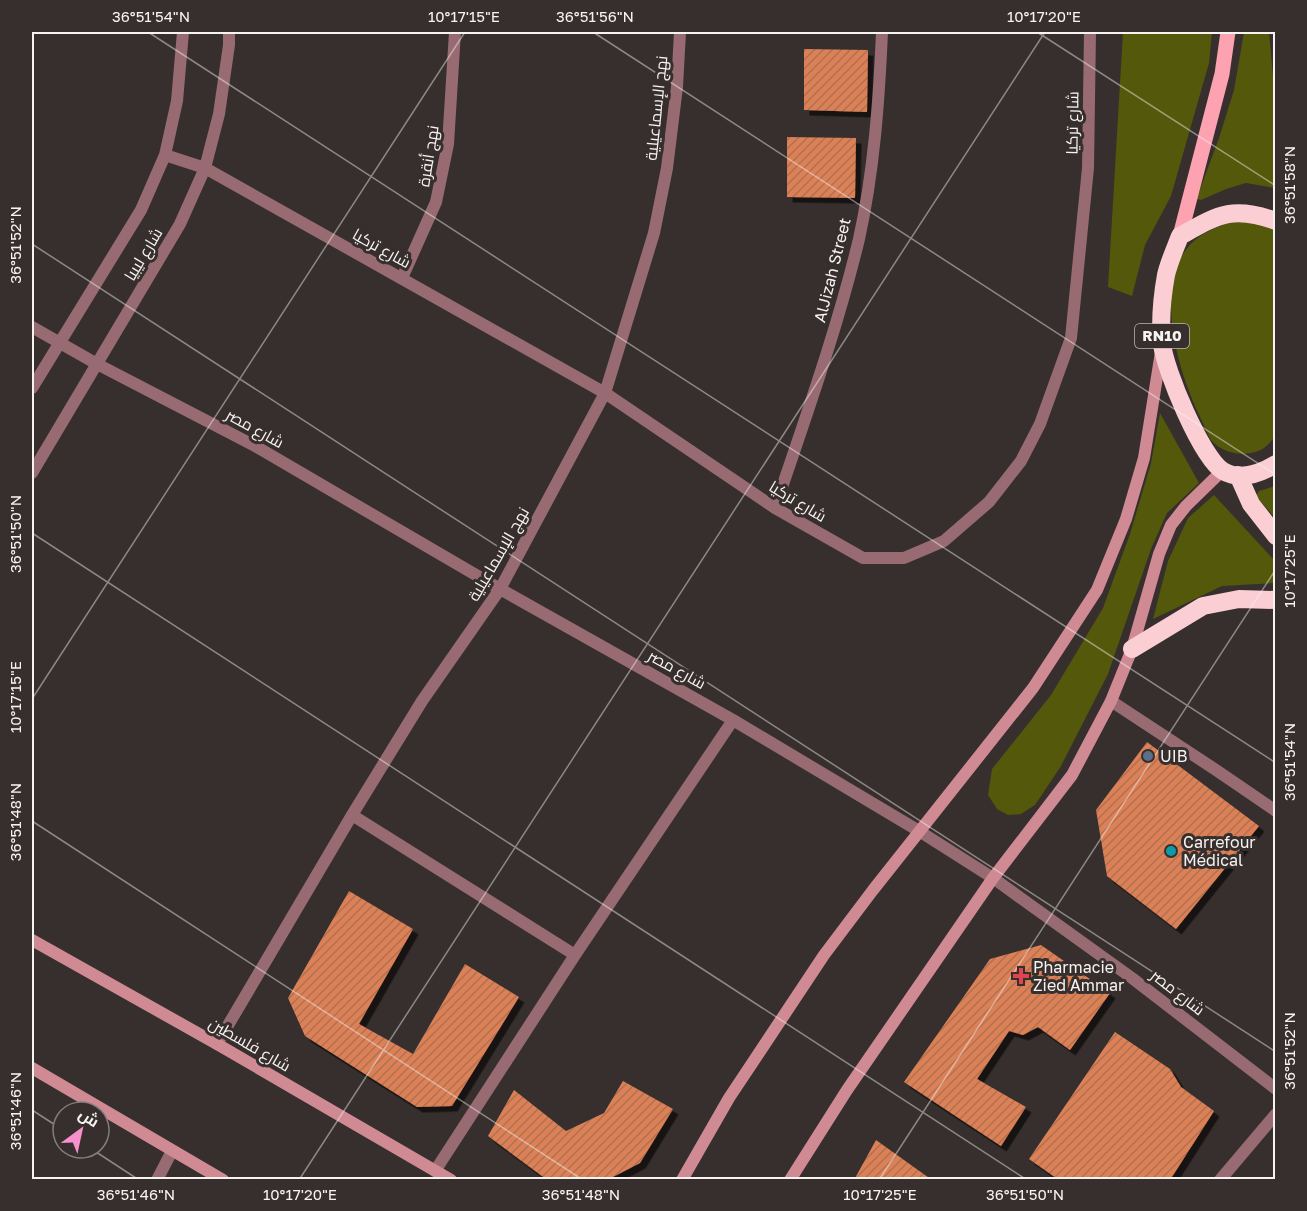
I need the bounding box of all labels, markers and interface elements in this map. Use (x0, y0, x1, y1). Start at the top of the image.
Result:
text: 36°51'54"N (112, 7, 190, 25)
text: 10°17'15"E (428, 7, 500, 25)
text: 36°51'56"N (556, 7, 634, 25)
text: 10°17'20"E (1007, 7, 1081, 25)
street label: نهج الإسماعيلية (641, 55, 673, 162)
street label: شارع تركيا (1061, 91, 1085, 155)
street label: نهج أنقرة (413, 124, 445, 188)
text: 36°51'58"N (1280, 146, 1298, 224)
text: 36°51'52"N (6, 206, 24, 284)
street label: AlJizah Street (809, 216, 855, 324)
street label: شارع ليبيا (119, 224, 168, 285)
street label: شارع تركيا (348, 224, 415, 274)
road number: RN10 (1135, 324, 1189, 348)
street label: شارع مصر (221, 403, 287, 454)
street label: شارع تركيا (765, 476, 830, 528)
text: 36°51'50"N (6, 495, 24, 573)
street label: نهج الإسماعيلية (463, 503, 535, 606)
text: 10°17'25"E (1280, 534, 1298, 608)
street label: شارع مصر (643, 644, 709, 695)
text: 10°17'15"E (6, 661, 24, 733)
text: 36°51'54"N (1280, 723, 1298, 801)
place label: UIB (1160, 746, 1187, 766)
marker: UIB (1141, 749, 1155, 763)
text: 36°51'48"N (6, 783, 24, 861)
place label: Carrefour Médical (1183, 832, 1256, 870)
marker: Carrefour Médical (1164, 844, 1178, 858)
place label: Pharmacie Zied Ammar (1033, 957, 1124, 995)
street label: شارع مصر (1145, 964, 1209, 1021)
marker: Pharmacie Zied Ammar (1014, 969, 1028, 983)
text: 36°51'52"N (1280, 1012, 1298, 1090)
street label: شارع فلسطين (204, 1013, 295, 1077)
text: 36°51'46"N (6, 1072, 24, 1150)
north arrow (51, 1100, 111, 1160)
text: ش (75, 1103, 103, 1131)
text: 36°51'46"N (97, 1185, 175, 1203)
text: 10°17'20"E (263, 1185, 337, 1203)
text: 36°51'48"N (542, 1185, 620, 1203)
text: 10°17'25"E (843, 1185, 917, 1203)
text: 36°51'50"N (986, 1185, 1064, 1203)

